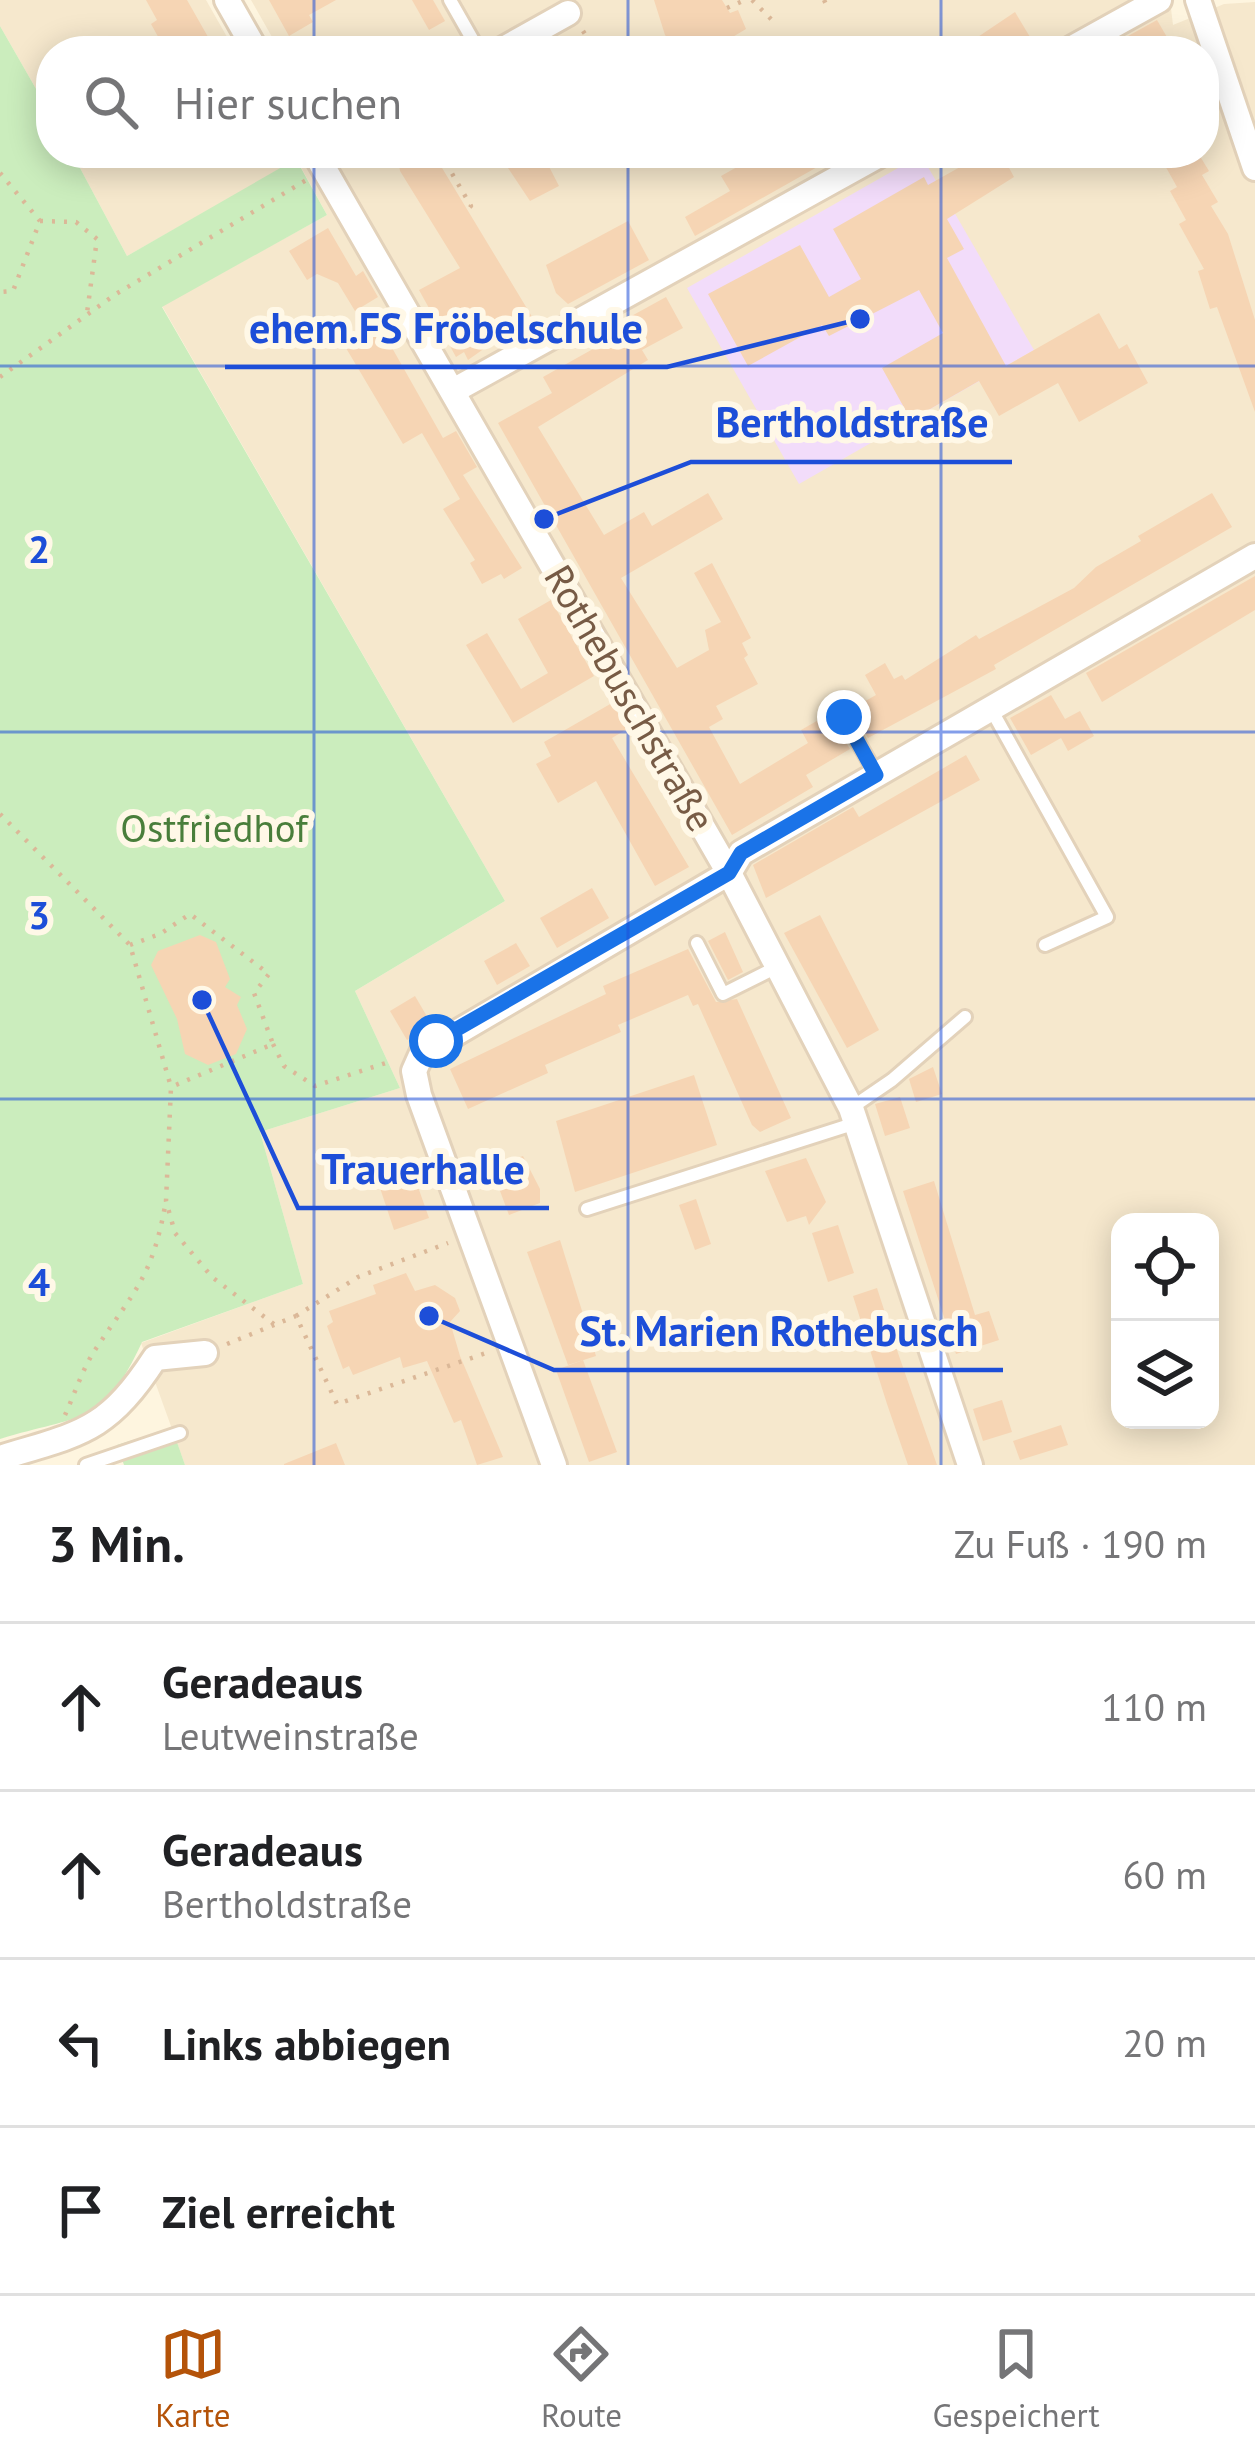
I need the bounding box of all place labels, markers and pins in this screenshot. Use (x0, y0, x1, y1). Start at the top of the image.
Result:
callout: ehem.FS Fröbelschule (225, 289, 667, 367)
callout: Bertholdstraße (691, 384, 1012, 462)
callout: Trauerhalle (298, 1130, 549, 1208)
callout: St. Marien Rothebusch (554, 1292, 1003, 1370)

